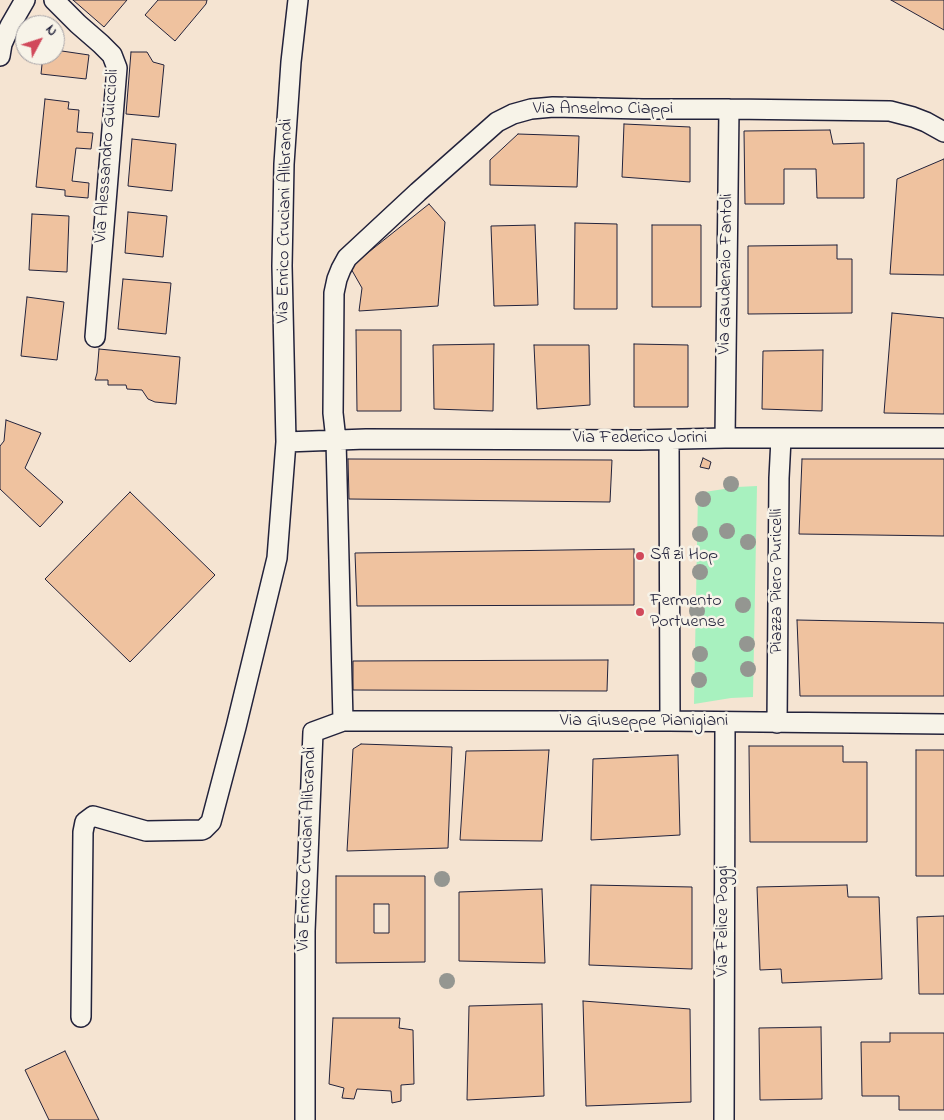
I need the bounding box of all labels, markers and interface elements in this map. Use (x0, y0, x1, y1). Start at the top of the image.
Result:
north arrow (15, 15, 65, 65)
text: N (40, 20, 62, 41)
street label: Via Alessandro Guiccioli (91, 68, 125, 244)
street label: Via Anselmo Ciappi (533, 99, 673, 121)
street label: Via Enrico Cruciani Alibrandi (273, 118, 299, 324)
street label: Via Gaudenzio Fantoli (715, 193, 739, 355)
street label: Via Federico Jorini (573, 428, 707, 450)
street label: Piazza Piero Puricelli (767, 508, 789, 654)
place label: Sfizi Hop (650, 545, 718, 567)
marker: Sfizi Hop (634, 550, 646, 562)
place label: Fermento Portuense (650, 591, 725, 634)
marker: Fermento Portuense (634, 606, 646, 618)
street label: Via Giuseppe Pianigiani (560, 711, 728, 733)
street label: Via Enrico Cruciani Alibrandi (294, 746, 322, 952)
street label: Via Felice Poggi (713, 865, 735, 977)

